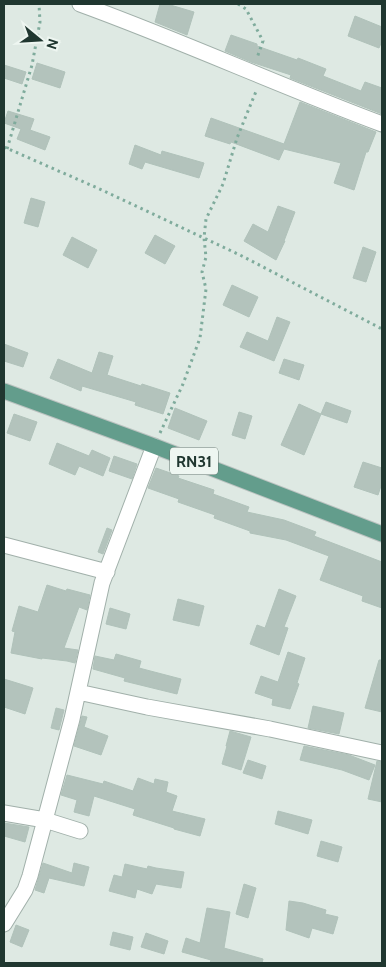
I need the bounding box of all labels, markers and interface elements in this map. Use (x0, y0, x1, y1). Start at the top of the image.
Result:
north arrow (15, 15, 65, 65)
text: N (42, 37, 62, 52)
road number: RN31 (170, 448, 218, 474)

